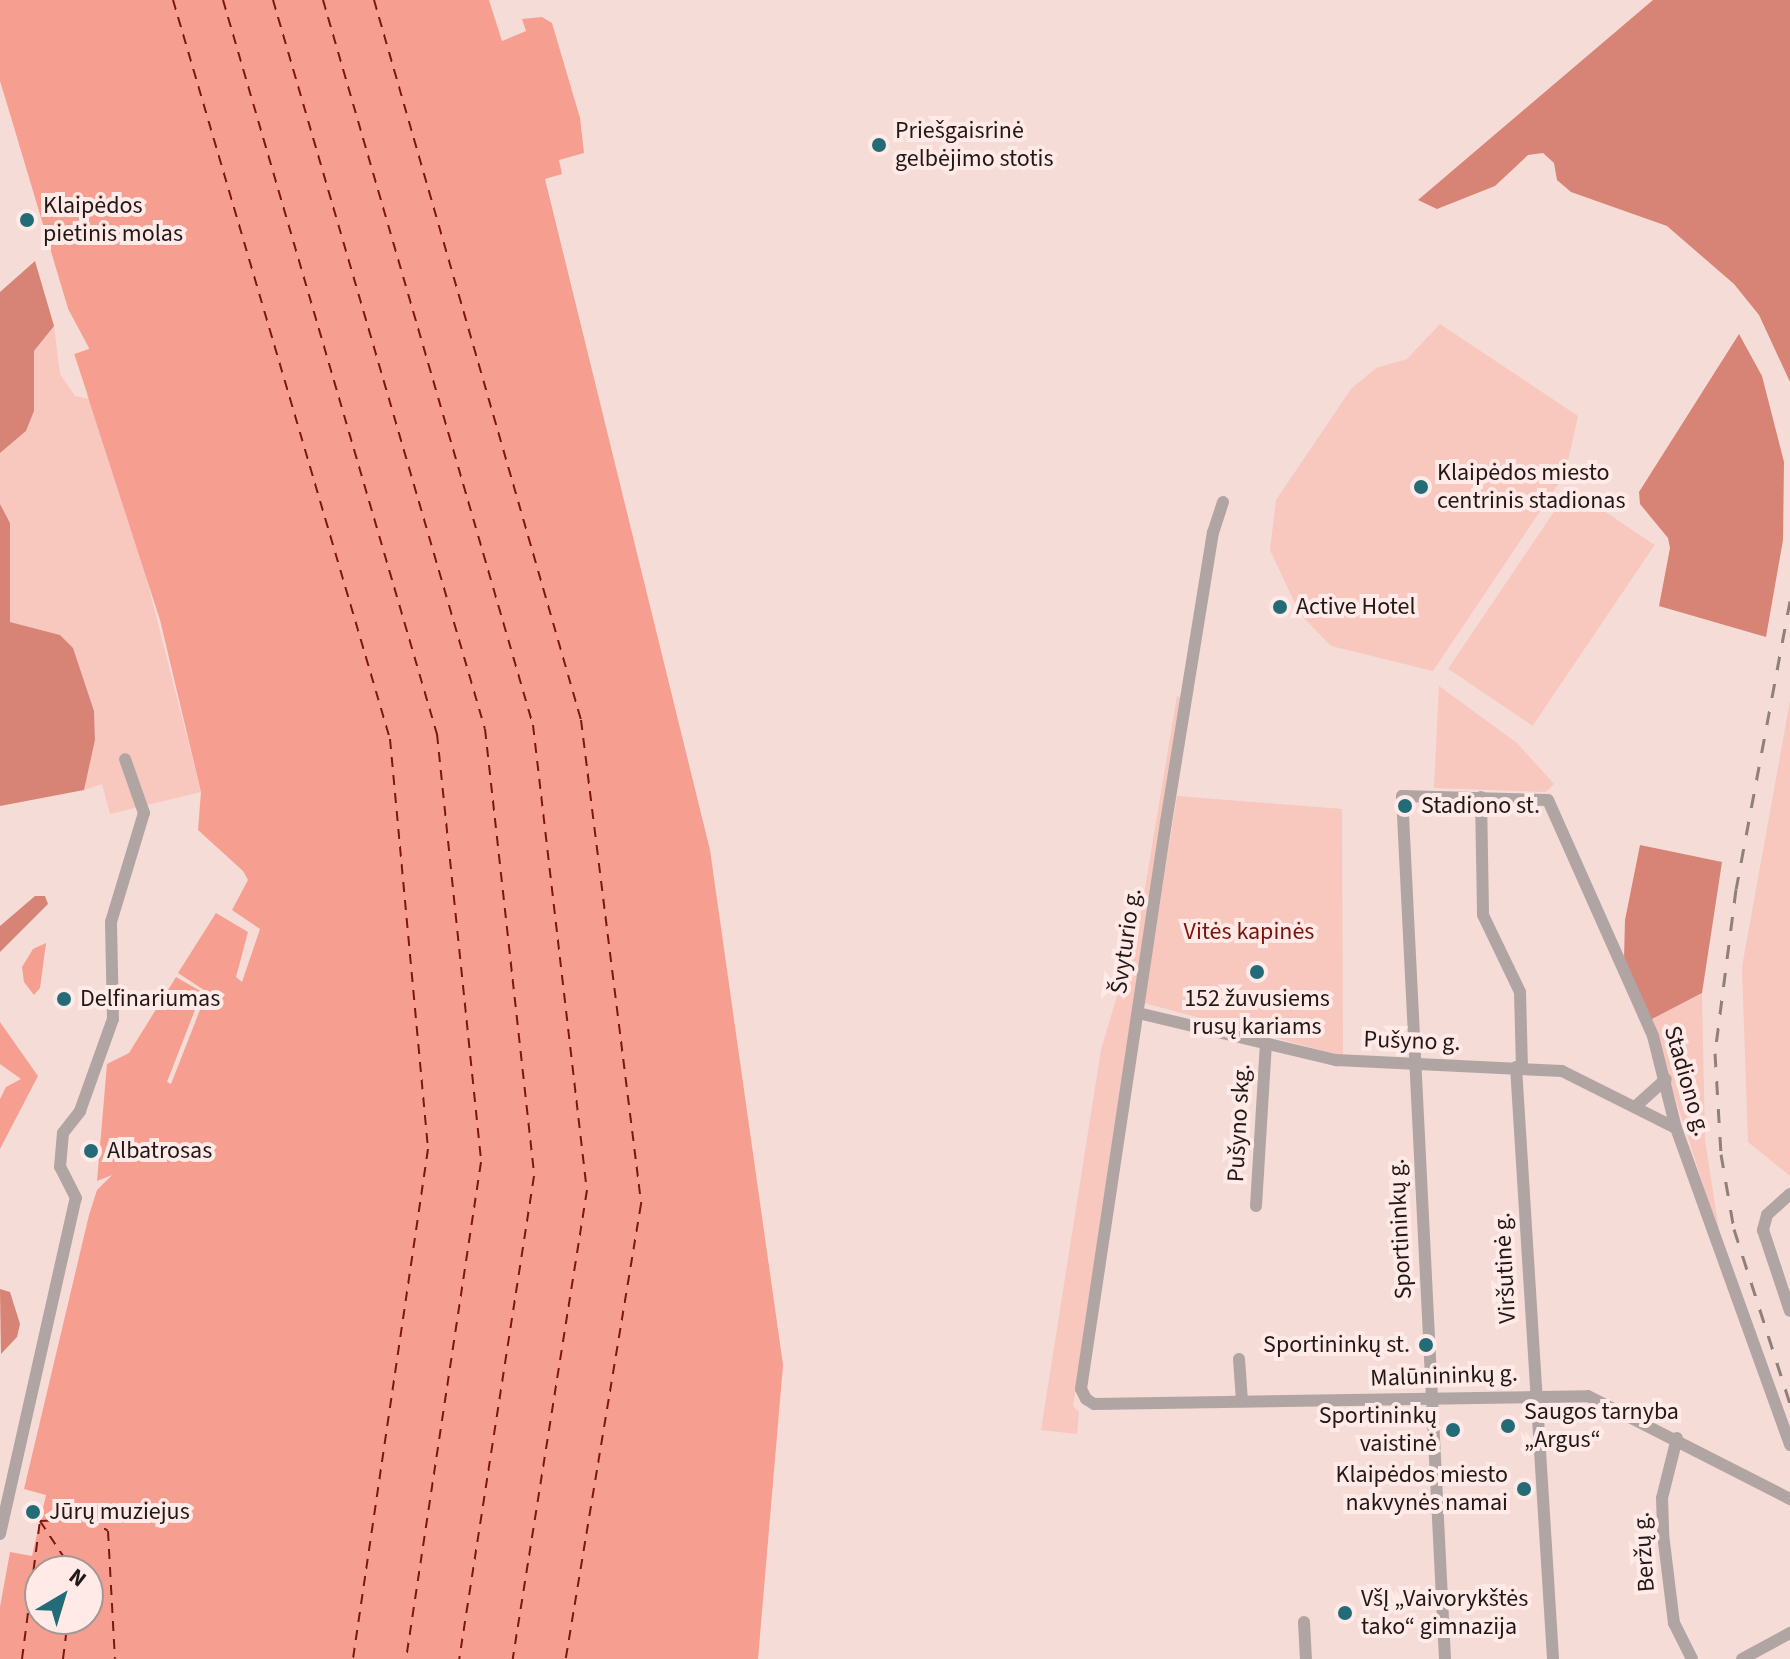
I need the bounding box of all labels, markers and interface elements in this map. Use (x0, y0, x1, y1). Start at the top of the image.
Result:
place label: Priešgaisrinė gelbėjimo stotis (895, 117, 1054, 173)
marker: Priešgaisrinė gelbėjimo stotis (870, 136, 888, 154)
place label: Klaipėdos pietinis molas (43, 192, 183, 248)
marker: Klaipėdos pietinis molas (18, 211, 36, 229)
place label: Klaipėdos miesto centrinis stadionas (1437, 459, 1625, 515)
marker: Klaipėdos miesto centrinis stadionas (1412, 478, 1430, 496)
place label: Active Hotel (1296, 593, 1416, 621)
marker: Active Hotel (1271, 598, 1289, 616)
place label: Stadiono st. (1421, 792, 1540, 820)
marker: Stadiono st. (1396, 797, 1414, 815)
street label: Švyturio g. (1104, 886, 1148, 996)
park label: Vitės kapinės (1184, 918, 1314, 946)
marker: 152 žuvusiems rusų kariams (1248, 963, 1266, 981)
place label: Delfinariumas (80, 985, 220, 1013)
place label: 152 žuvusiems rusų kariams (1184, 985, 1330, 1041)
marker: Delfinariumas (55, 990, 73, 1008)
street label: Stadiono g. (1658, 1023, 1716, 1139)
street label: Pušyno g. (1363, 1025, 1461, 1057)
street label: Pušyno skg. (1222, 1063, 1256, 1183)
place label: Albatrosas (107, 1137, 212, 1165)
marker: Albatrosas (82, 1142, 100, 1160)
street label: Sportininkų g. (1382, 1158, 1418, 1300)
street label: Viršutinė g. (1488, 1212, 1522, 1324)
place label: Sportininkų st. (1263, 1331, 1410, 1359)
marker: Sportininkų st. (1417, 1336, 1435, 1354)
street label: Malūnininkų g. (1370, 1359, 1518, 1393)
place label: Saugos tarnyba „Argus“ (1524, 1398, 1679, 1454)
place label: Sportininkų vaistinė (1319, 1402, 1437, 1458)
marker: Saugos tarnyba „Argus“ (1499, 1417, 1517, 1435)
marker: Sportininkų vaistinė (1444, 1421, 1462, 1439)
place label: Klaipėdos miesto nakvynės namai (1336, 1461, 1508, 1517)
marker: Klaipėdos miesto nakvynės namai (1515, 1480, 1533, 1498)
place label: Jūrų muziejus (49, 1498, 190, 1526)
marker: Jūrų muziejus (24, 1503, 42, 1521)
street label: Beržų g. (1627, 1511, 1661, 1593)
north arrow (24, 1555, 104, 1635)
text: N (62, 1561, 93, 1595)
place label: VšĮ „Vaivorykštės tako“ gimnazija (1361, 1585, 1528, 1641)
marker: VšĮ „Vaivorykštės tako“ gimnazija (1336, 1604, 1354, 1622)

